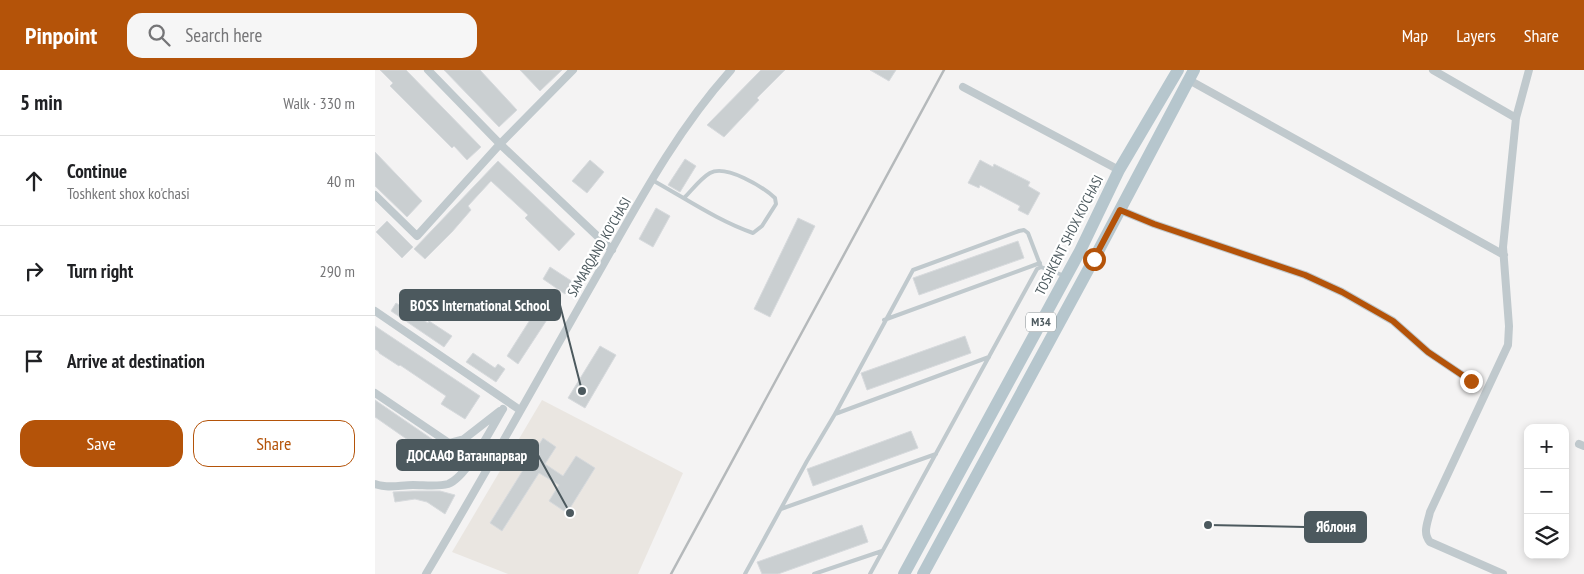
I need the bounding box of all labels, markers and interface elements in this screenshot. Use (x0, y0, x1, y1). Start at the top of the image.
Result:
search box (127, 13, 477, 58)
text: Pinpoint (25, 20, 97, 51)
icon: search (145, 21, 173, 49)
text: Search here (185, 23, 262, 47)
text: Map (1402, 24, 1428, 47)
text: Layers (1456, 24, 1496, 47)
text: Share (1524, 24, 1559, 47)
text: 5 min (20, 89, 62, 116)
text: Walk · 330 m (283, 93, 355, 113)
text: Continue (67, 159, 127, 183)
icon: ahead (20, 167, 48, 195)
text: 40 m (327, 171, 355, 191)
street label: TOSHKENT SHOX KO'CHASI (1031, 172, 1107, 298)
text: Toshkent shox ko'chasi (67, 183, 190, 203)
street label: SAMARQAND KO'CHASI (563, 194, 635, 300)
route start (1083, 248, 1106, 271)
icon: right (20, 257, 48, 285)
text: Turn right (67, 259, 133, 283)
text: 290 m (320, 261, 355, 281)
callout: BOSS International School (400, 290, 560, 320)
text: BOSS International School (410, 296, 550, 315)
road number: M34 (1026, 312, 1056, 332)
icon: arrive (20, 347, 48, 375)
text: Arrive at destination (67, 349, 205, 373)
route end (1460, 370, 1483, 393)
button: Save (20, 420, 183, 467)
button: Share (193, 420, 355, 467)
map controls (1524, 424, 1569, 559)
button: + (1524, 424, 1569, 469)
callout: ДОСААФ Ватанпарвар (397, 440, 538, 470)
text: ДОСААФ Ватанпарвар (407, 446, 528, 465)
button: − (1524, 469, 1569, 514)
callout: Яблоня (1305, 512, 1366, 542)
button: layers (1524, 514, 1569, 559)
text: Яблоня (1316, 517, 1356, 536)

